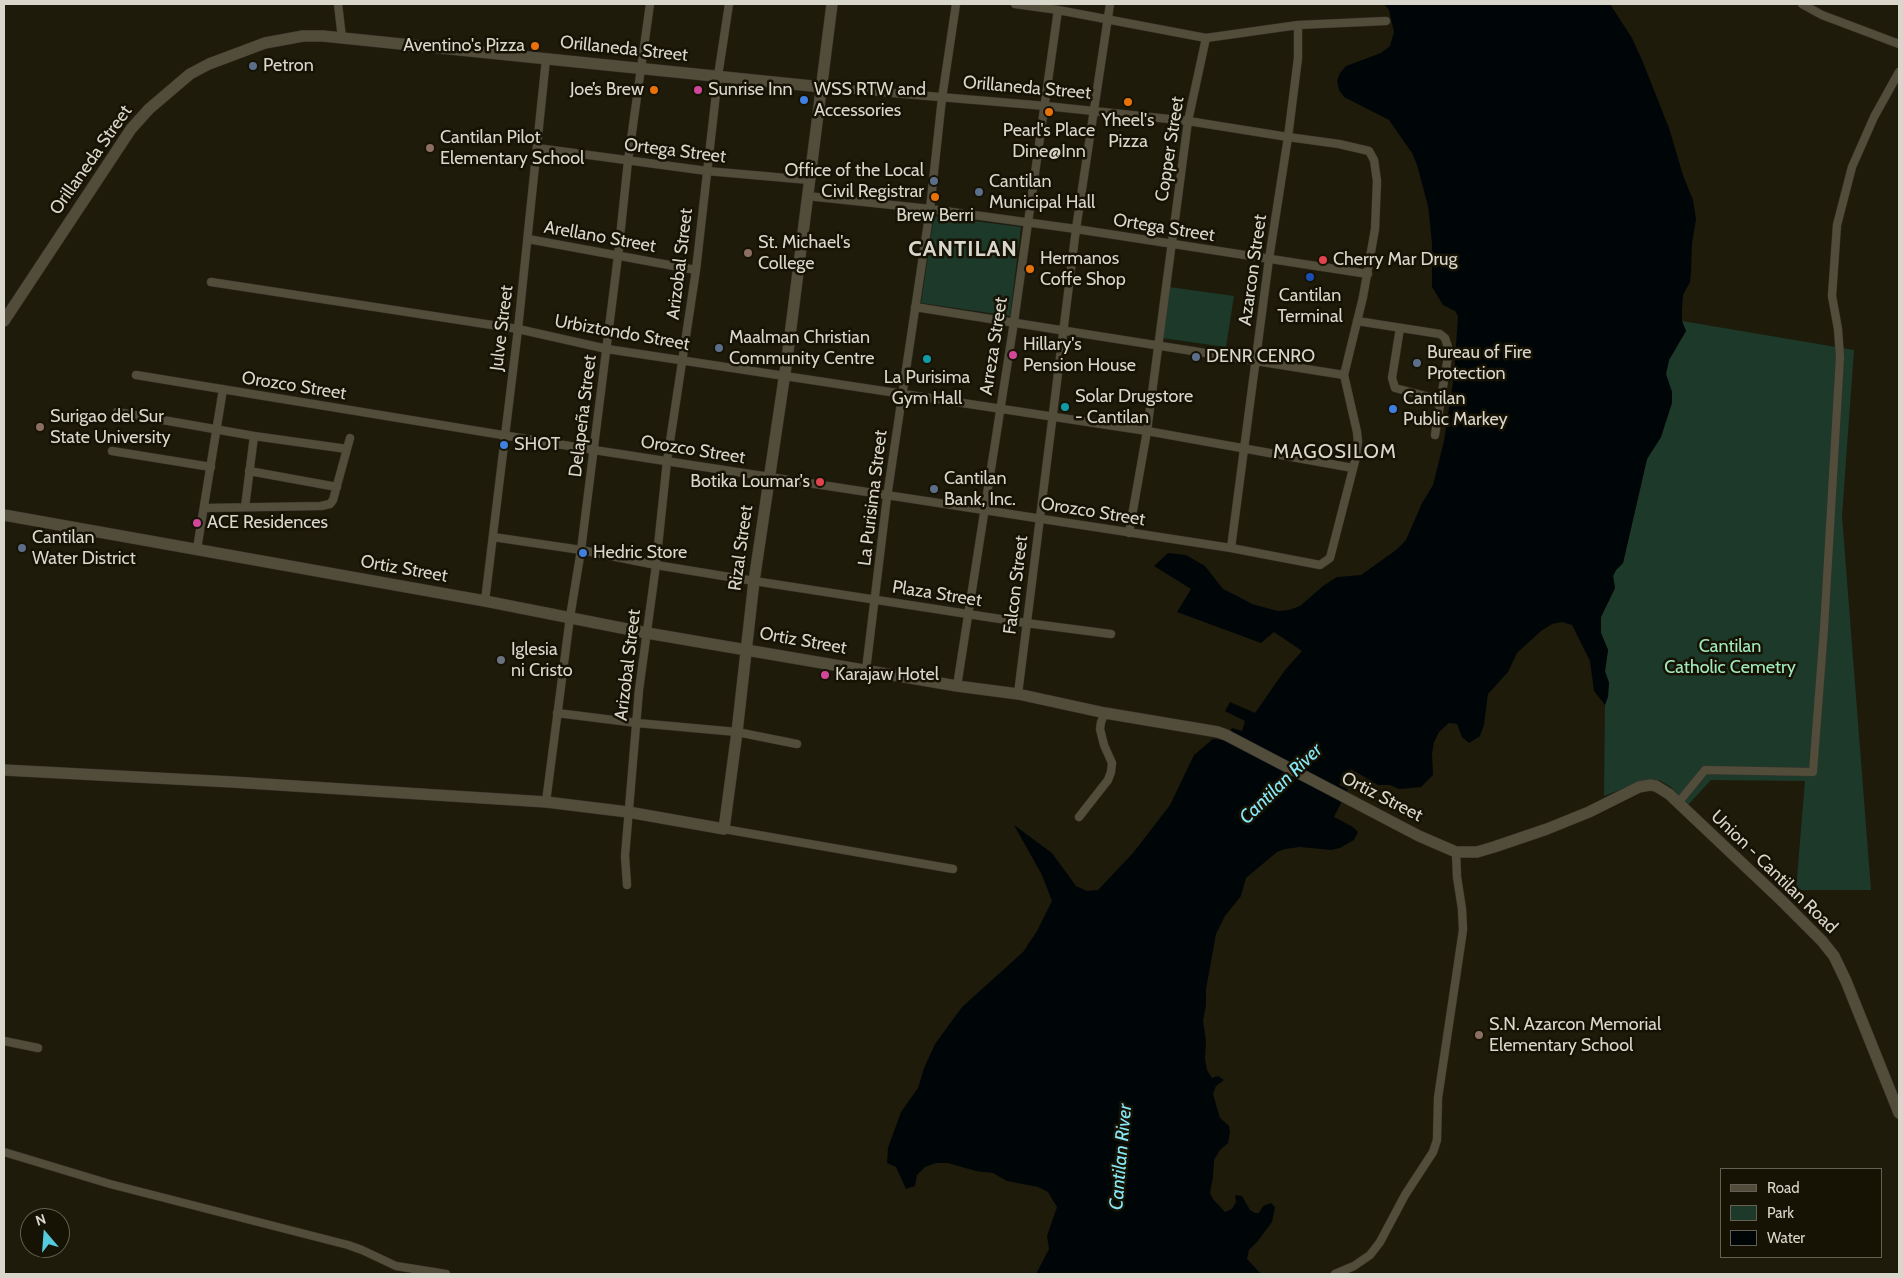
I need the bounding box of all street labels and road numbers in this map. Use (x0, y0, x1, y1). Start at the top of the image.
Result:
street label: Orillaneda Street (559, 32, 689, 66)
street label: Orillaneda Street (962, 72, 1092, 104)
street label: Copper Street (1151, 95, 1189, 203)
street label: Orillaneda Street (45, 101, 137, 219)
street label: Ortega Street (623, 134, 727, 168)
street label: Arizobal Street (662, 207, 698, 321)
street label: Ortega Street (1112, 209, 1216, 247)
street label: Azarcon Street (1235, 213, 1271, 327)
street label: Arellano Street (542, 217, 658, 257)
street label: Julve Street (486, 284, 518, 372)
street label: Arreza Street (976, 295, 1012, 397)
street label: Urbiztondo Street (553, 310, 691, 356)
street label: Delapeña Street (565, 353, 601, 479)
street label: Orozco Street (240, 367, 348, 405)
street label: La Purisima Street (854, 429, 892, 567)
street label: Orozco Street (639, 431, 747, 469)
street label: Orozco Street (1039, 493, 1147, 531)
street label: Rizal Street (724, 504, 758, 592)
street label: Falcon Street (999, 534, 1033, 636)
street label: Ortiz Street (359, 551, 449, 587)
street label: Plaza Street (891, 576, 983, 612)
street label: Arizobal Street (610, 608, 646, 722)
street label: Ortiz Street (758, 623, 848, 659)
street label: Ortiz Street (1338, 767, 1426, 827)
street label: Union - Cantilan Road (1706, 806, 1842, 938)

